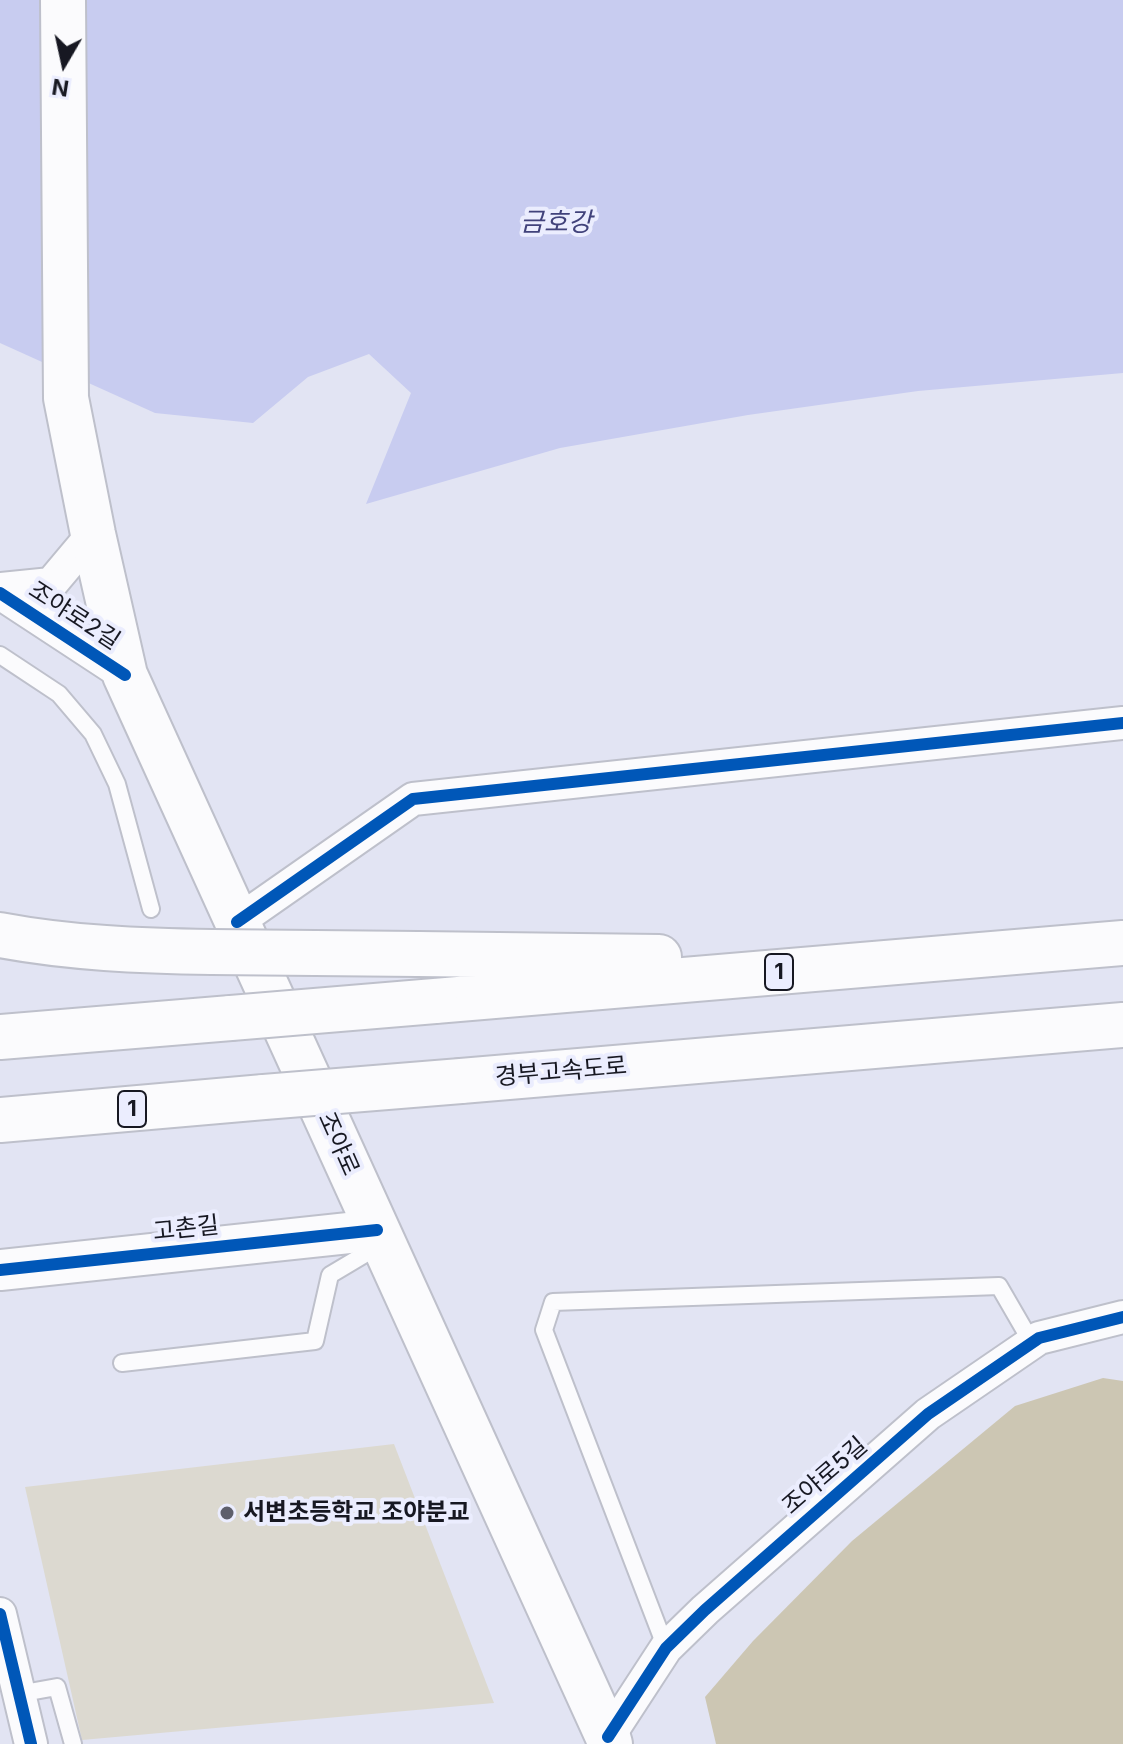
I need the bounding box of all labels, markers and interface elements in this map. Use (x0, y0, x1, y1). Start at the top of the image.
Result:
north arrow (24, 24, 104, 104)
text: N (50, 74, 71, 102)
water label: 금호강 (520, 207, 592, 239)
street label: 조야로2길 (23, 576, 125, 656)
road number: 1 (765, 954, 793, 990)
street label: 경부고속도로 (494, 1052, 628, 1092)
road number: 1 (118, 1091, 146, 1127)
street label: 조야로 (311, 1108, 365, 1180)
street label: 고촌길 (152, 1211, 220, 1247)
street label: 조야로5길 (777, 1431, 873, 1521)
place label: 서변초등학교 조야분교 (243, 1499, 469, 1527)
marker: 서변초등학교 조야분교 (218, 1504, 236, 1522)

